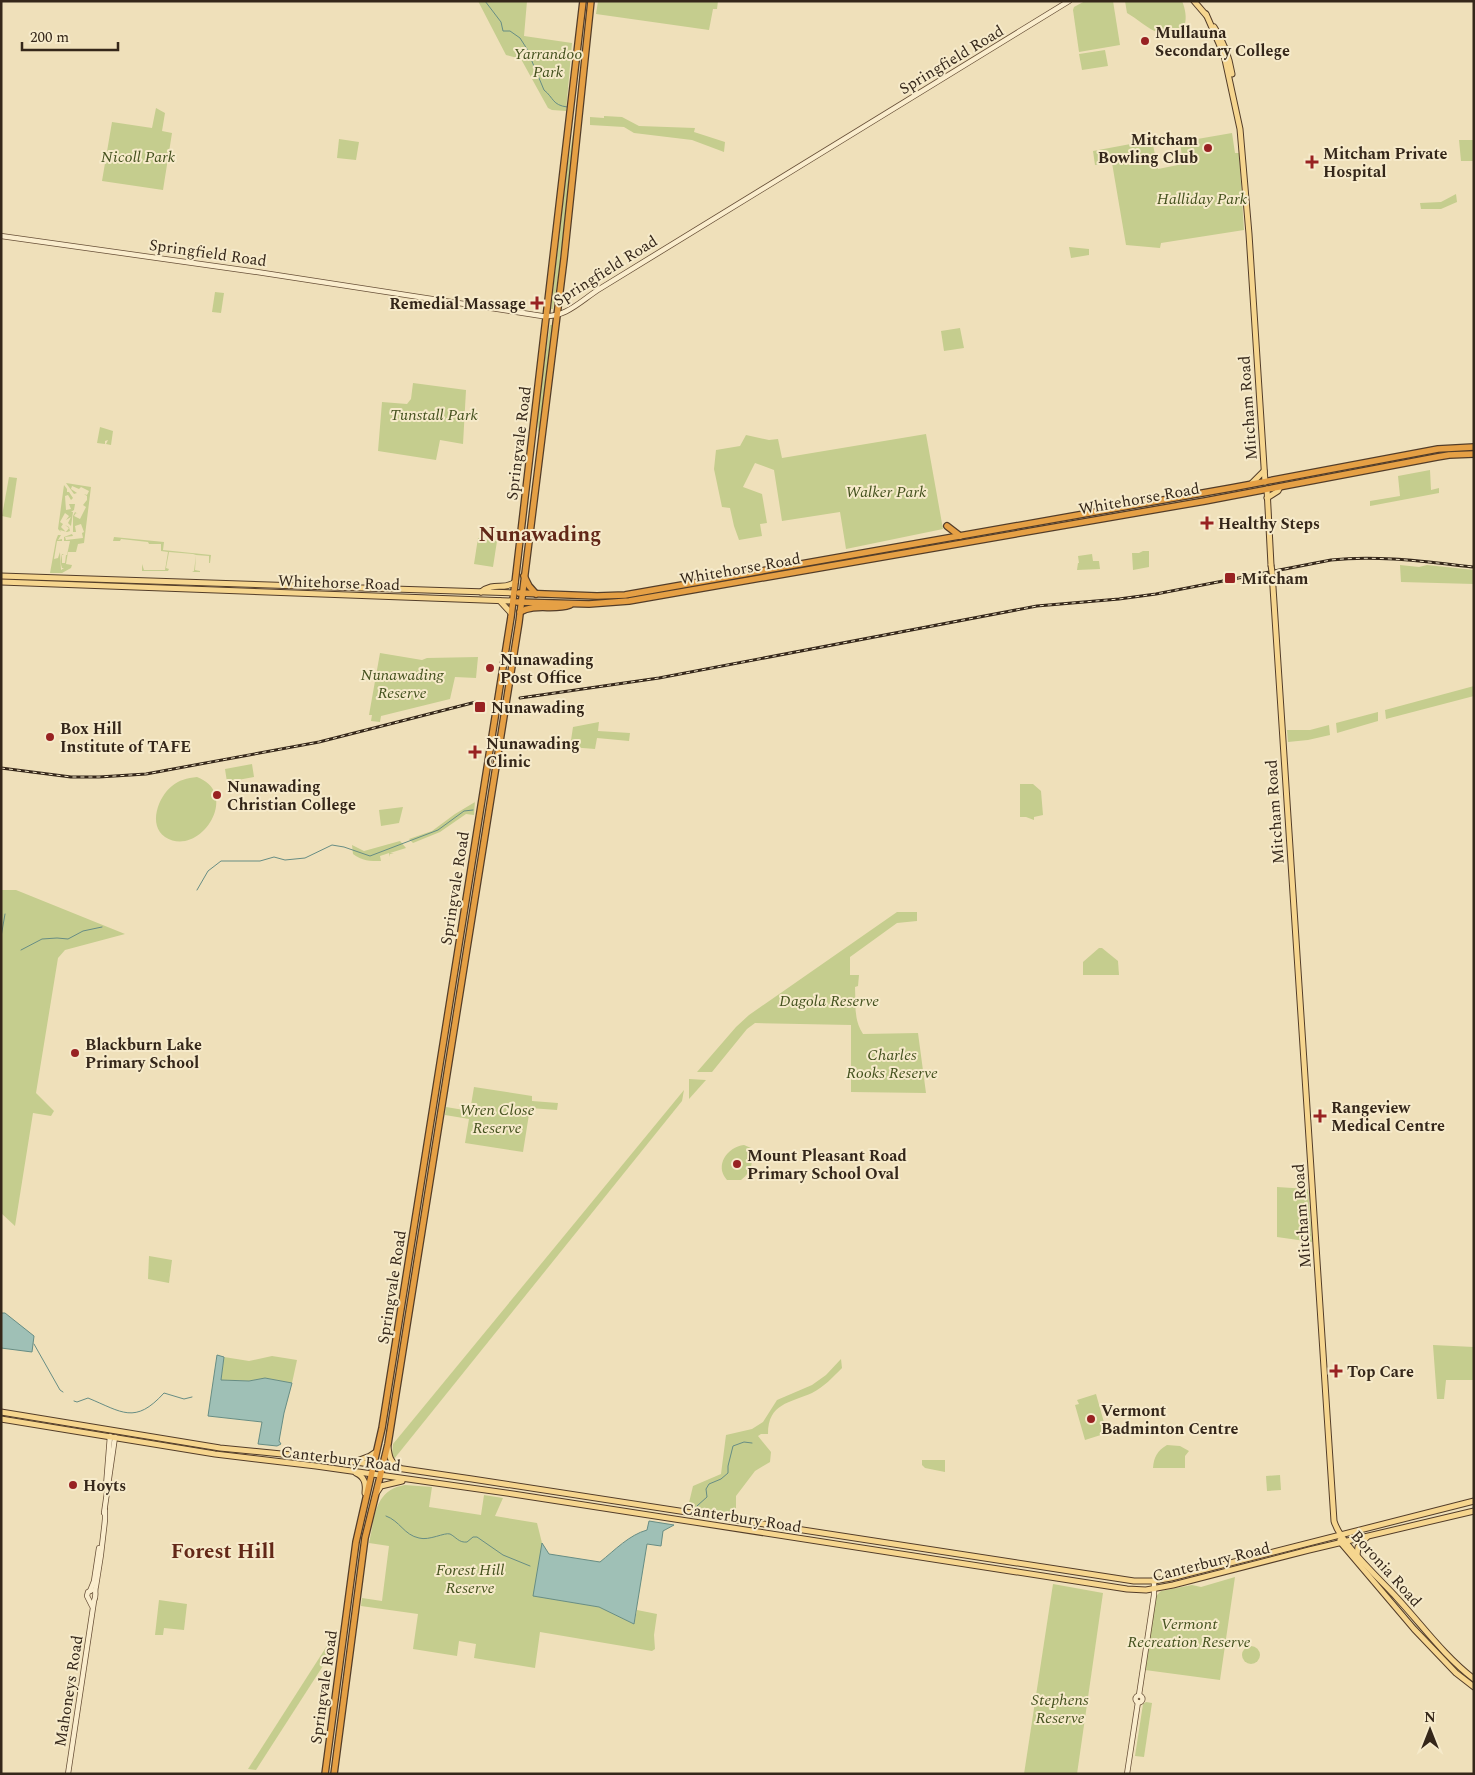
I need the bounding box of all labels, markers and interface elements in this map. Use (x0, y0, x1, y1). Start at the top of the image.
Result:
street label: Springfield Road (894, 19, 1009, 101)
scale bar (22, 20, 119, 52)
place label: Mullauna Secondary College (1155, 21, 1290, 63)
text: 200 m (30, 26, 69, 49)
marker: Mullauna Secondary College (1139, 35, 1151, 47)
park label: Yarrandoo Park (514, 42, 582, 84)
place label: Mitcham Bowling Club (1098, 128, 1199, 170)
marker: Mitcham Bowling Club (1202, 142, 1214, 154)
place label: Mitcham Private Hospital (1323, 142, 1448, 184)
park label: Nicoll Park (101, 145, 176, 169)
marker: Mitcham Private Hospital (1305, 155, 1319, 169)
park label: Halliday Park (1157, 187, 1248, 211)
street label: Springfield Road (549, 229, 662, 312)
street label: Springfield Road (147, 233, 268, 273)
place label: Remedial Massage (389, 292, 526, 316)
marker: Remedial Massage (530, 296, 544, 310)
street label: Mitcham Road (1232, 355, 1264, 461)
street label: Springvale Road (500, 385, 538, 502)
park label: Tunstall Park (390, 403, 478, 427)
street label: Whitehorse Road (1077, 477, 1202, 521)
park label: Walker Park (846, 480, 927, 504)
place label: Healthy Steps (1218, 512, 1320, 536)
marker: Healthy Steps (1200, 516, 1214, 530)
district label: Nunawading (479, 519, 601, 551)
street label: Whitehorse Road (678, 547, 803, 591)
place label: Mitcham (1241, 567, 1309, 591)
street label: Whitehorse Road (277, 569, 401, 597)
marker: Mitcham (1223, 571, 1237, 585)
place label: Nunawading Post Office (500, 648, 594, 690)
marker: Nunawading Post Office (484, 662, 496, 674)
park label: Nunawading Reserve (360, 663, 444, 705)
place label: Nunawading (491, 696, 585, 720)
marker: Nunawading (473, 700, 487, 714)
place label: Box Hill Institute of TAFE (60, 717, 191, 759)
marker: Box Hill Institute of TAFE (44, 731, 56, 743)
place label: Nunawading Clinic (486, 732, 580, 774)
marker: Nunawading Clinic (468, 745, 482, 759)
street label: Mitcham Road (1259, 759, 1291, 865)
place label: Nunawading Christian College (227, 775, 356, 817)
marker: Nunawading Christian College (211, 789, 223, 801)
street label: Springvale Road (434, 830, 476, 947)
park label: Dagola Reserve (779, 989, 879, 1013)
place label: Blackburn Lake Primary School (85, 1033, 202, 1075)
park label: Charles Rooks Reserve (846, 1043, 938, 1085)
marker: Blackburn Lake Primary School (69, 1047, 81, 1059)
place label: Rangeview Medical Centre (1331, 1096, 1445, 1138)
park label: Wren Close Reserve (459, 1098, 535, 1140)
marker: Rangeview Medical Centre (1313, 1109, 1327, 1123)
place label: Mount Pleasant Road Primary School Oval (747, 1144, 907, 1186)
marker: Mount Pleasant Road Primary School Oval (731, 1158, 743, 1170)
street label: Mitcham Road (1286, 1163, 1318, 1269)
street label: Springvale Road (371, 1229, 413, 1346)
place label: Top Care (1347, 1360, 1414, 1384)
marker: Top Care (1329, 1364, 1343, 1378)
place label: Vermont Badminton Centre (1101, 1399, 1239, 1441)
marker: Vermont Badminton Centre (1085, 1413, 1097, 1425)
street label: Canterbury Road (280, 1440, 402, 1478)
place label: Hoyts (83, 1474, 126, 1498)
marker: Hoyts (67, 1479, 79, 1491)
street label: Canterbury Road (680, 1497, 803, 1539)
street label: Boronia Road (1345, 1525, 1427, 1613)
district label: Forest Hill (171, 1536, 275, 1568)
street label: Canterbury Road (1150, 1536, 1273, 1588)
park label: Forest Hill Reserve (436, 1558, 504, 1600)
park label: Vermont Recreation Reserve (1127, 1612, 1251, 1654)
street label: Springvale Road (304, 1629, 344, 1746)
street label: Mahoneys Road (48, 1634, 90, 1749)
park label: Stephens Reserve (1031, 1688, 1089, 1730)
north arrow (1405, 1705, 1455, 1755)
text: N (1424, 1707, 1436, 1728)

